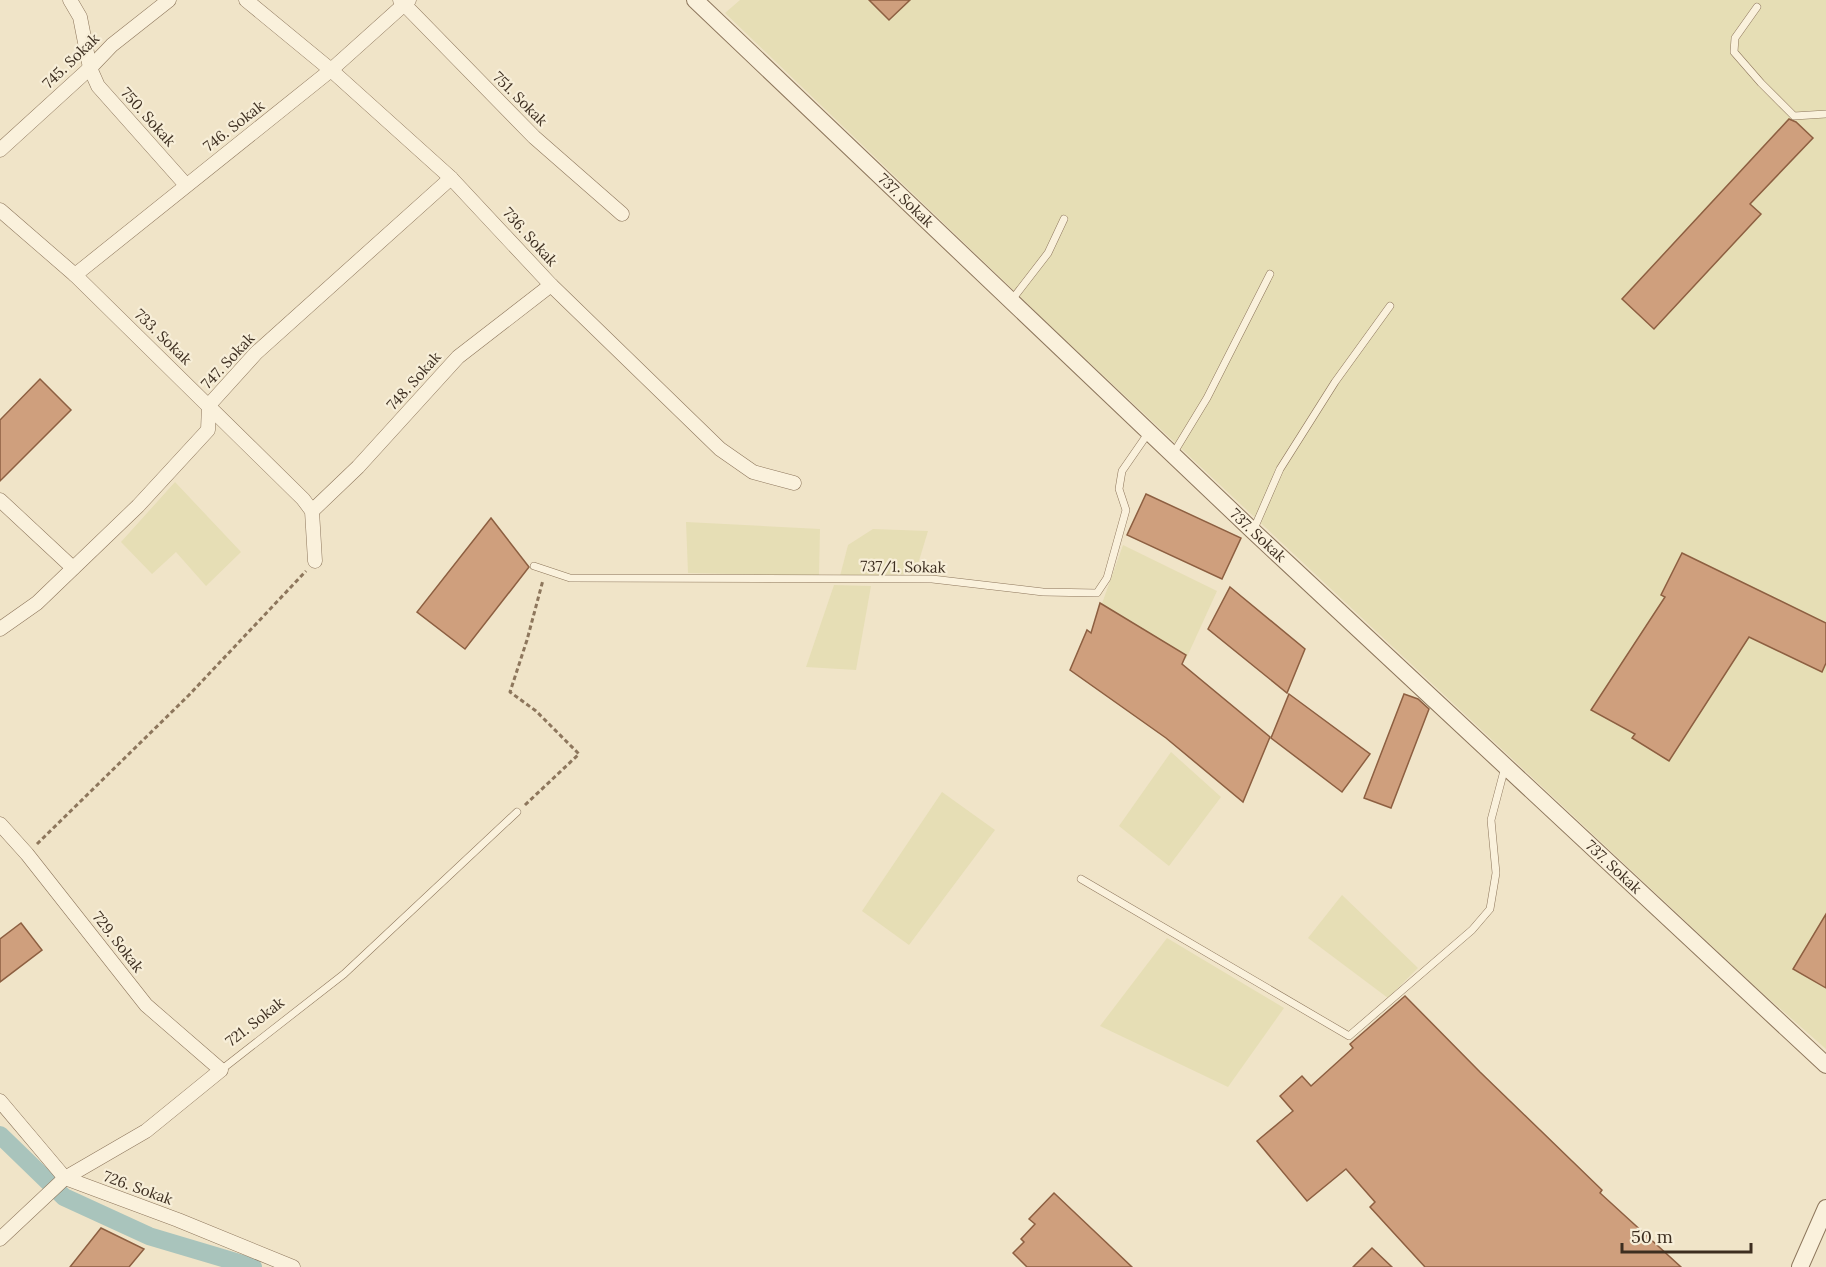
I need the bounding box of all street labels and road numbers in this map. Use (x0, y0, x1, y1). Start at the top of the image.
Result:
street label: 745. Sokak (38, 29, 103, 92)
street label: 751. Sokak (489, 67, 552, 130)
street label: 750. Sokak (117, 83, 180, 150)
street label: 746. Sokak (199, 96, 268, 155)
street label: 737. Sokak (874, 169, 938, 231)
street label: 736. Sokak (499, 203, 562, 270)
street label: 733. Sokak (131, 305, 196, 369)
street label: 747. Sokak (197, 329, 258, 393)
street label: 748. Sokak (382, 348, 445, 414)
street label: 737. Sokak (1226, 504, 1290, 566)
street label: 737/1. Sokak (860, 556, 946, 578)
street label: 737. Sokak (1582, 836, 1646, 897)
street label: 729. Sokak (89, 907, 148, 976)
street label: 721. Sokak (222, 993, 288, 1050)
street label: 726. Sokak (101, 1166, 175, 1209)

